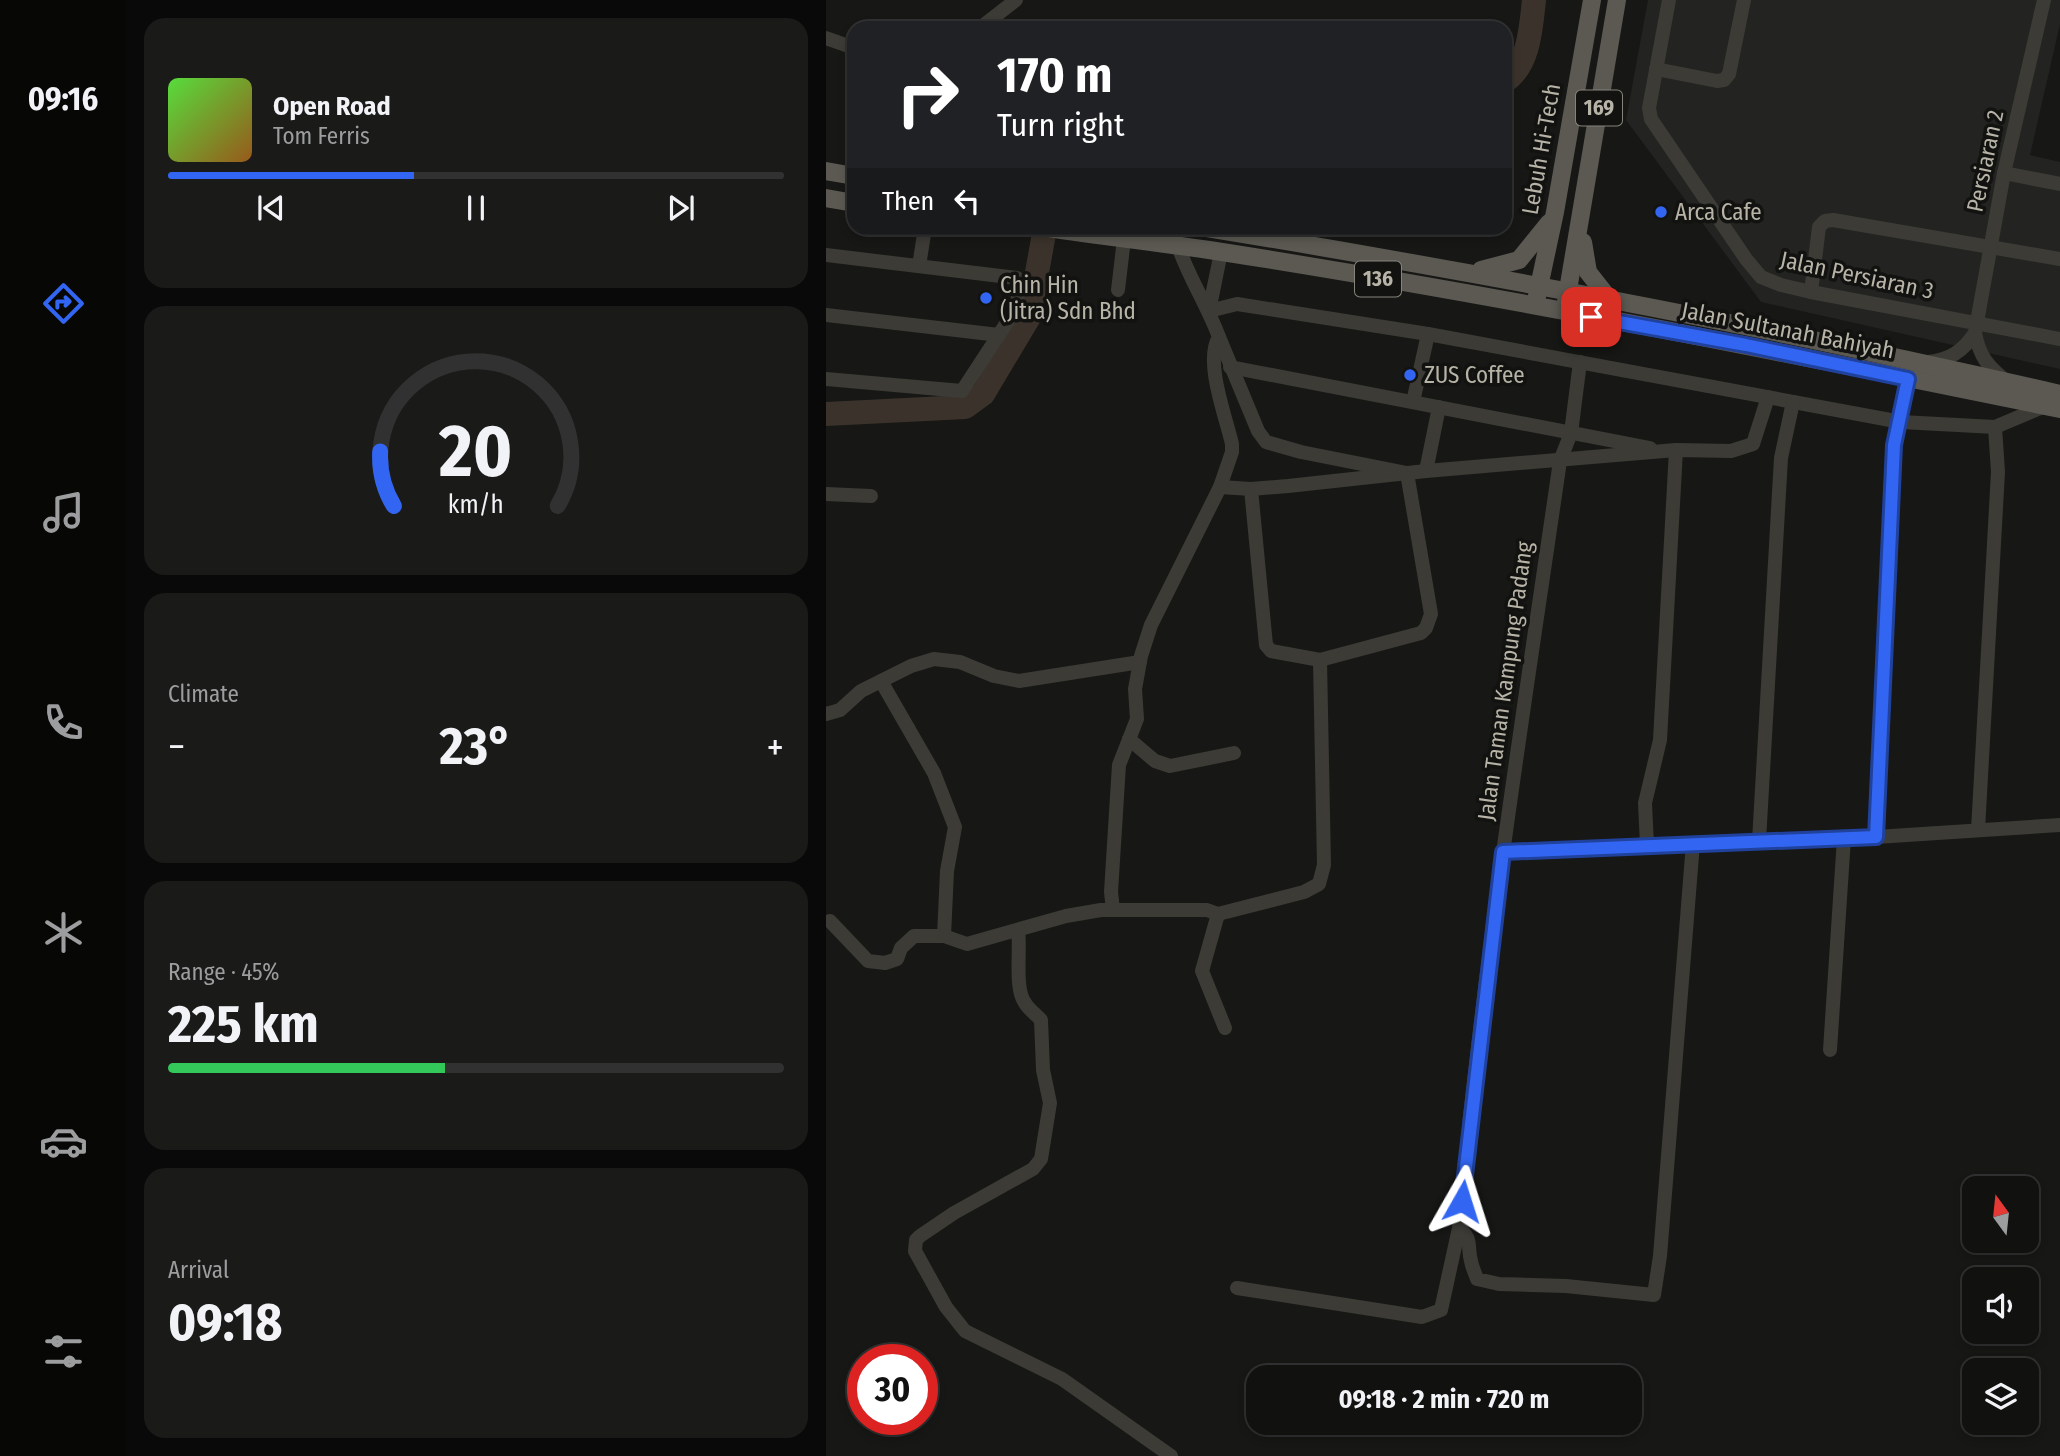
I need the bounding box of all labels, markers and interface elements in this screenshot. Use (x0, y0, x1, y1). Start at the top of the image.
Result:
text: 170 m (997, 46, 1113, 105)
icon: right (882, 49, 973, 140)
text: 09:16 (28, 80, 98, 118)
street label: Lebuh Hi-Tech (1516, 81, 1566, 217)
road number: 169 (1576, 90, 1622, 126)
text: Open Road (273, 91, 391, 122)
text: Turn right (997, 106, 1124, 144)
street label: Persiaran 2 (1961, 107, 2009, 215)
text: Tom Ferris (273, 122, 370, 150)
icon: left (948, 182, 986, 220)
text: Then (882, 186, 934, 217)
icon: previous (252, 189, 290, 227)
icon: pause (457, 189, 495, 227)
icon: next (662, 189, 700, 227)
place label: Arca Cafe (1675, 198, 1762, 226)
marker: Arca Cafe (1653, 204, 1669, 220)
street label: Jalan Persiaran 3 (1778, 245, 1936, 305)
road number: 136 (1355, 262, 1401, 296)
place label: Chin Hin (Jitra) Sdn Bhd (1000, 271, 1136, 325)
icon: directions (39, 279, 88, 328)
pin (1561, 287, 1621, 347)
marker: Chin Hin (Jitra) Sdn Bhd (978, 290, 994, 306)
street label: Jalan Sultanah Bahiyah (1679, 296, 1897, 364)
icon: arrive (1572, 298, 1610, 336)
place label: ZUS Coffee (1424, 361, 1525, 389)
marker: ZUS Coffee (1402, 367, 1418, 383)
text: 20 (438, 409, 513, 496)
icon: music (39, 488, 88, 537)
text: km/h (448, 490, 504, 520)
street label: Jalan Taman Kampung Padang (1472, 539, 1538, 822)
text: Climate (168, 680, 239, 708)
icon: phone (39, 698, 88, 747)
text: 23° (439, 715, 512, 778)
text: − (168, 724, 185, 770)
text: + (767, 724, 784, 770)
icon: climate (39, 908, 88, 957)
text: Range · 45% (168, 958, 279, 986)
text: 225 km (168, 993, 319, 1056)
icon: car (39, 1117, 88, 1166)
position arrow (1425, 1164, 1499, 1238)
north arrow (1962, 1176, 2039, 1253)
map controls (1962, 1176, 2039, 1435)
text: Arrival (168, 1256, 229, 1284)
button: sound (1962, 1267, 2039, 1344)
text: 09:18 (168, 1291, 282, 1354)
icon: filters (39, 1327, 88, 1376)
speed limit sign: 30 (847, 1344, 938, 1435)
button: layers (1962, 1358, 2039, 1435)
text: 09:18 · 2 min · 720 m (1339, 1384, 1549, 1415)

